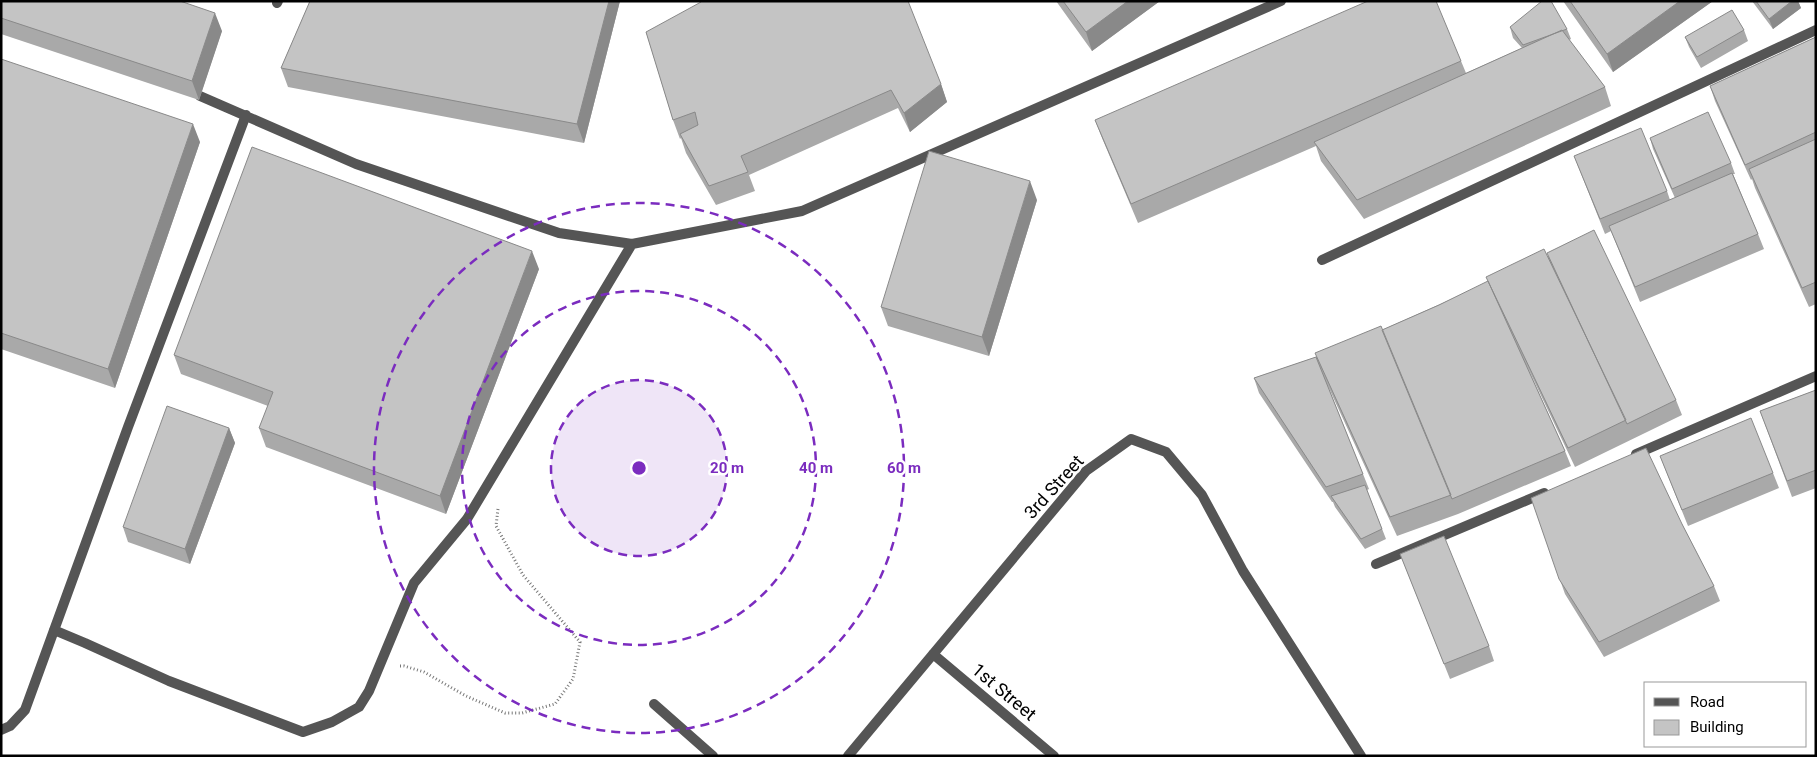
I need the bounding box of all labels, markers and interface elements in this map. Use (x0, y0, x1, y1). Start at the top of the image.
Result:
street label: 3rd Street (1020, 451, 1088, 523)
centre of rings (630, 459, 648, 477)
text: 20 m (710, 459, 744, 477)
text: 40 m (799, 459, 833, 477)
text: 60 m (887, 459, 921, 477)
street label: 1st Street (968, 659, 1041, 725)
legend (1644, 682, 1807, 747)
text: Road (1690, 693, 1724, 711)
text: Building (1690, 718, 1744, 736)

